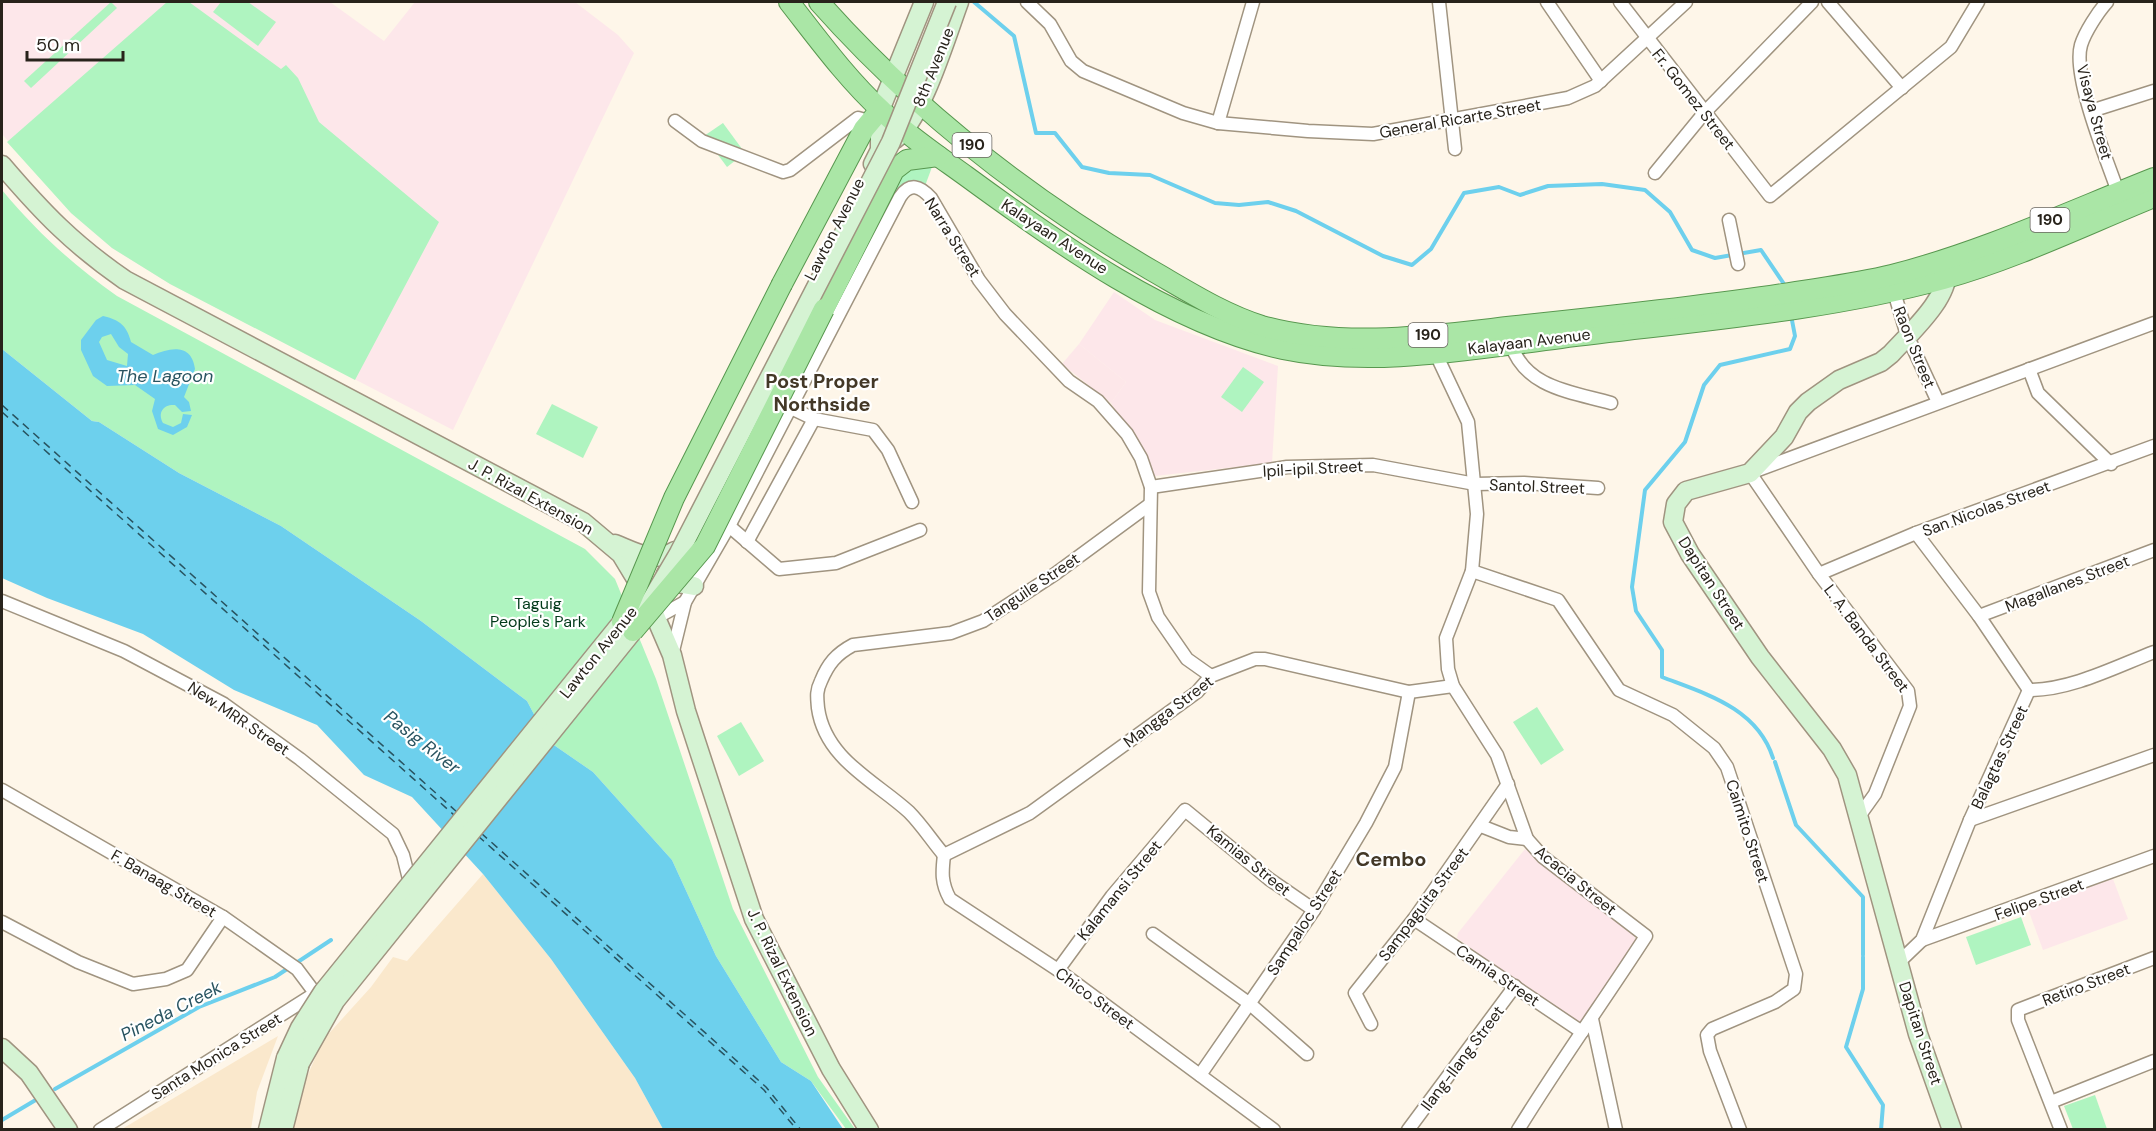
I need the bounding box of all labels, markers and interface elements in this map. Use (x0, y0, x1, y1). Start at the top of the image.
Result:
scale bar (27, 24, 123, 62)
street label: 8th Avenue (908, 24, 959, 110)
text: 50 m (36, 33, 80, 57)
street label: Fr. Gomez Street (1647, 44, 1740, 154)
street label: Visaya Street (2072, 62, 2117, 162)
street label: General Ricarte Street (1378, 94, 1543, 143)
road number: 190 (952, 133, 992, 157)
street label: Lawton Avenue (800, 174, 869, 284)
street label: Narra Street (920, 194, 985, 281)
street label: Kalayaan Avenue (997, 194, 1112, 279)
road number: 190 (2030, 208, 2070, 232)
street label: Raon Street (1889, 303, 1940, 391)
road number: 190 (1408, 323, 1448, 347)
street label: Kalayaan Avenue (1467, 324, 1592, 359)
water label: The Lagoon (117, 364, 213, 388)
district label: Post Proper Northside (765, 368, 879, 417)
street label: J. P. Rizal Extension (465, 453, 597, 539)
street label: Ipil-ipil Street (1262, 455, 1364, 482)
street label: Santol Street (1489, 474, 1585, 499)
street label: San Nicolas Street (1919, 476, 2053, 541)
street label: Dapitan Street (1674, 533, 1750, 634)
street label: Tanguile Street (981, 548, 1084, 627)
street label: Magallanes Street (2002, 550, 2132, 617)
street label: L. A. Banda Street (1819, 580, 1914, 696)
park label: Taguig People's Park (490, 593, 586, 632)
street label: Lawton Avenue (555, 602, 642, 703)
street label: Mangga Street (1119, 671, 1218, 752)
street label: New MRR Street (184, 677, 294, 760)
street label: Balagtas Street (1966, 702, 2033, 812)
water label: Pasig River (379, 705, 466, 780)
street label: Caimito Street (1721, 777, 1774, 885)
street label: Kamias Street (1202, 820, 1295, 901)
street label: Kalamansi Street (1072, 836, 1166, 945)
street label: Acacia Street (1530, 841, 1621, 920)
street label: Sampaguita Street (1374, 843, 1473, 966)
street label: F. Banaag Street (107, 845, 220, 922)
district label: Cembo (1356, 846, 1426, 872)
street label: Sampaloc Street (1262, 865, 1347, 979)
street label: Felipe Street (1992, 874, 2087, 925)
street label: J. P. Rizal Extension (742, 905, 823, 1040)
street label: Camia Street (1452, 940, 1544, 1011)
street label: Retiro Street (2039, 958, 2133, 1011)
street label: Chico Street (1051, 963, 1138, 1034)
water label: Pineda Creek (116, 975, 226, 1047)
street label: Dapitan Street (1894, 979, 1947, 1087)
street label: Ilang-Ilang Street (1416, 1001, 1509, 1115)
street label: Santa Monica Street (147, 1008, 285, 1105)

